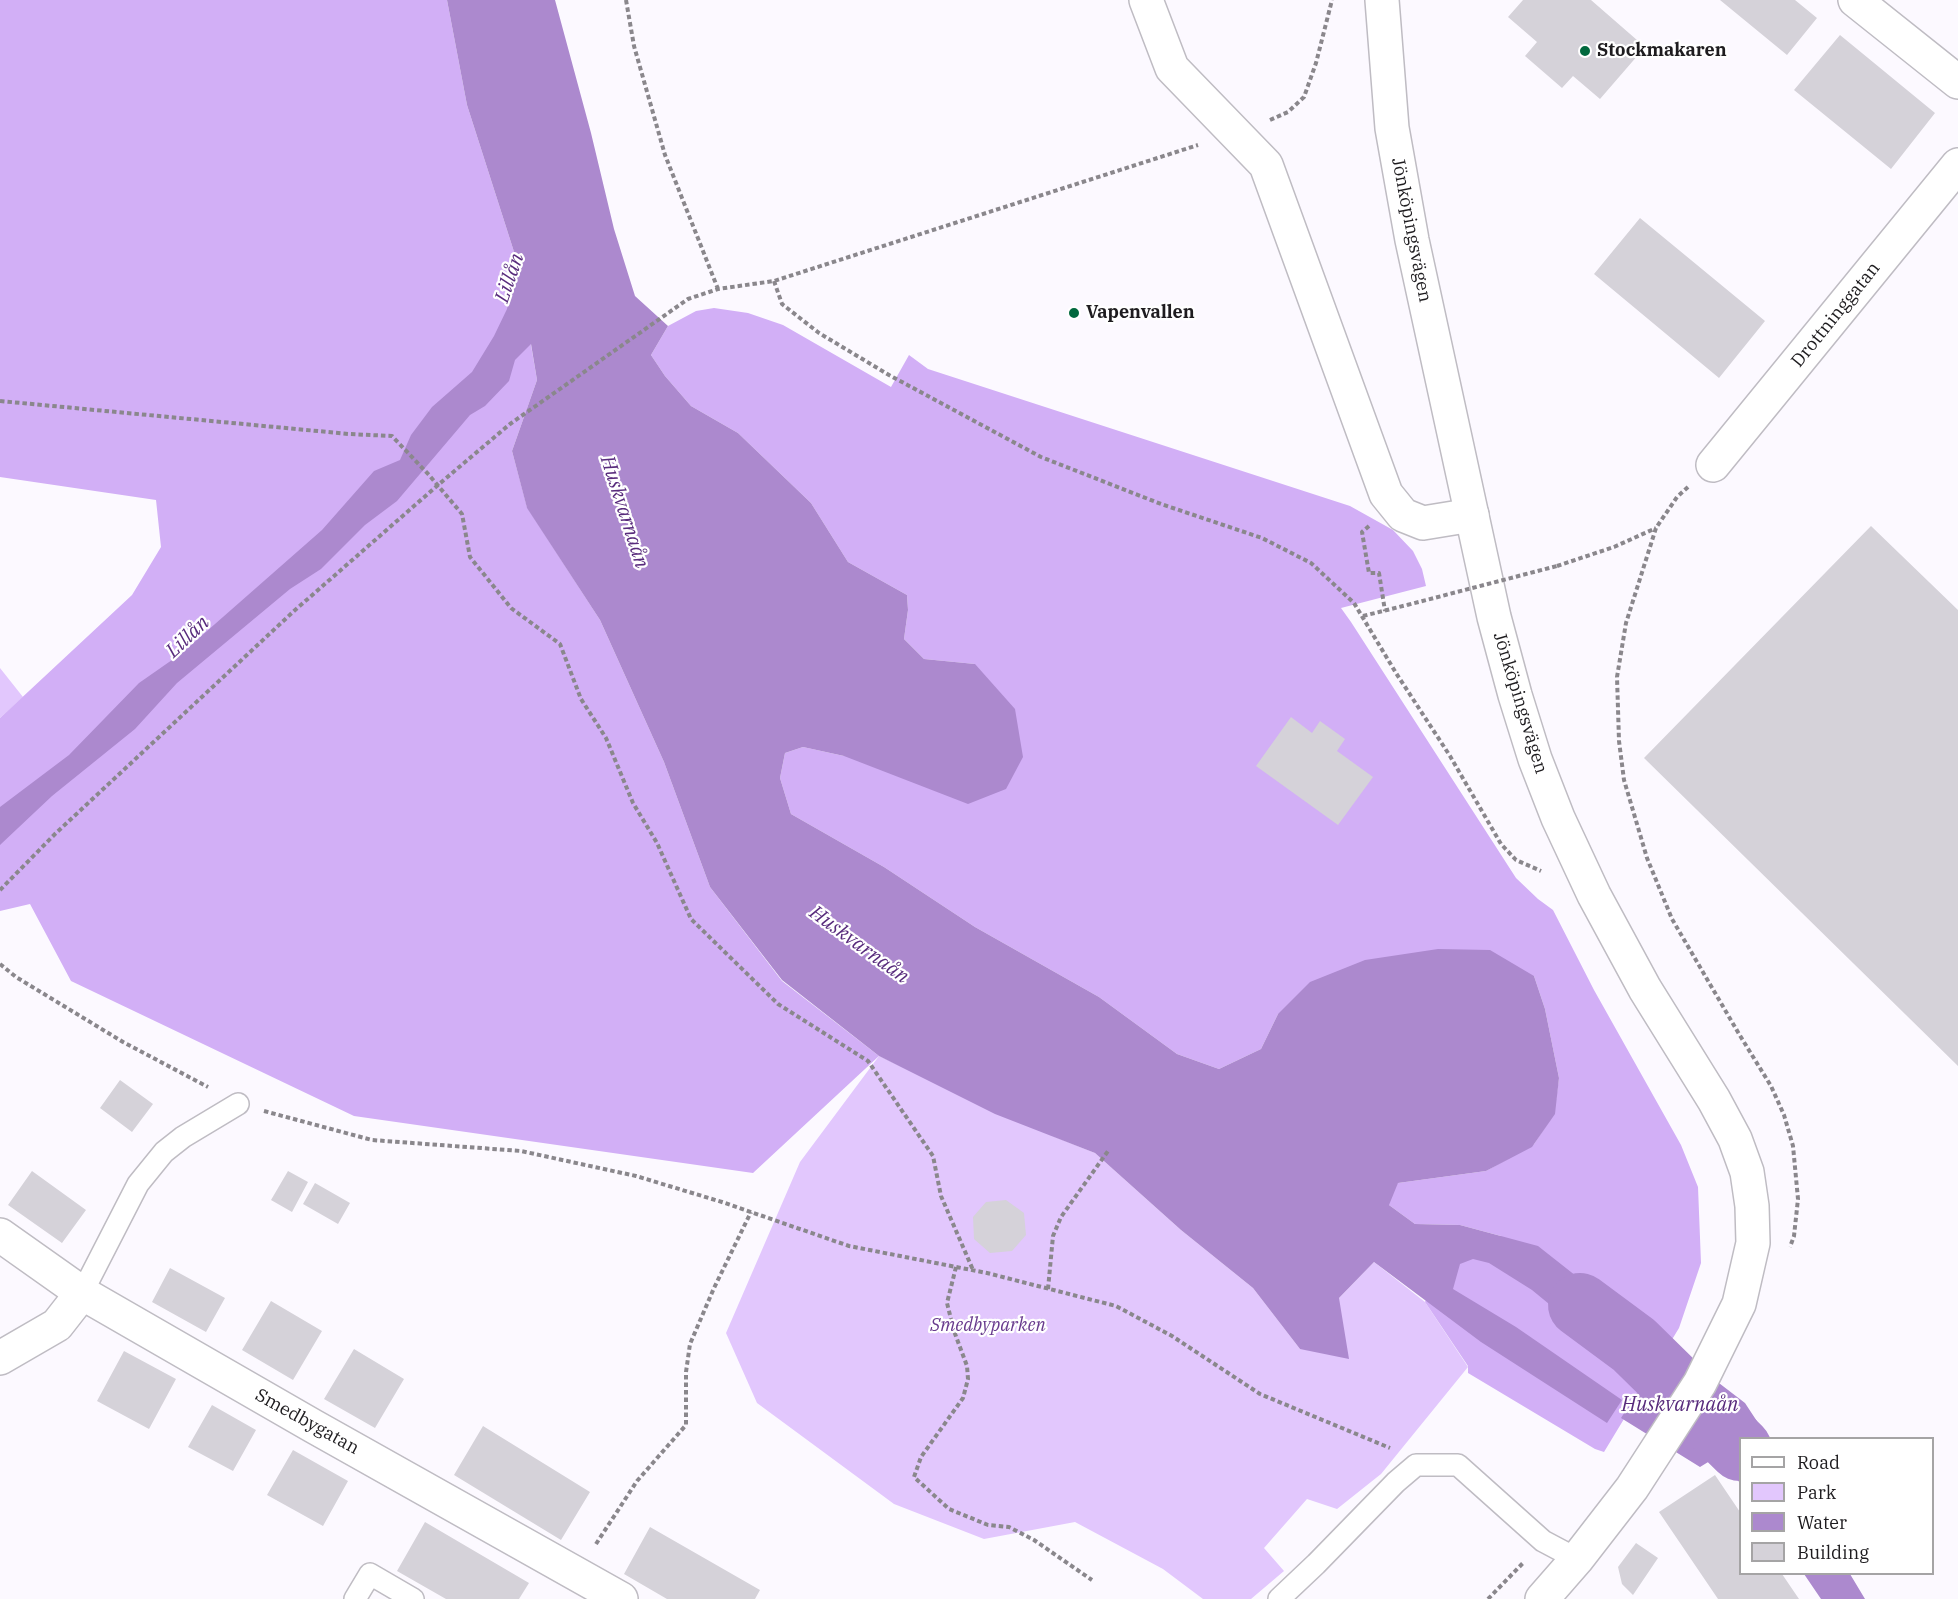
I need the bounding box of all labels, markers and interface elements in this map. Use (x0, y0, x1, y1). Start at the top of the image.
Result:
place label: Stockmakaren (1597, 40, 1727, 62)
marker: Stockmakaren (1578, 44, 1592, 58)
street label: Jönköpingsvägen (1386, 156, 1436, 304)
water label: Lillån (490, 250, 530, 306)
street label: Drottninggatan (1787, 258, 1885, 372)
place label: Vapenvallen (1086, 302, 1195, 324)
marker: Vapenvallen (1067, 306, 1081, 320)
water label: Huskvarnaån (595, 453, 653, 571)
water label: Lillån (161, 611, 215, 663)
street label: Jönköpingsvägen (1488, 630, 1552, 776)
water label: Huskvarnaån (805, 901, 913, 989)
park label: Smedbyparken (930, 1315, 1046, 1337)
street label: Smedbygatan (251, 1385, 363, 1459)
water label: Huskvarnaån (1622, 1393, 1738, 1417)
legend (1739, 1437, 1934, 1575)
text: Road (1797, 1451, 1840, 1474)
text: Park (1797, 1481, 1836, 1504)
text: Water (1797, 1511, 1847, 1534)
text: Building (1797, 1541, 1869, 1564)

